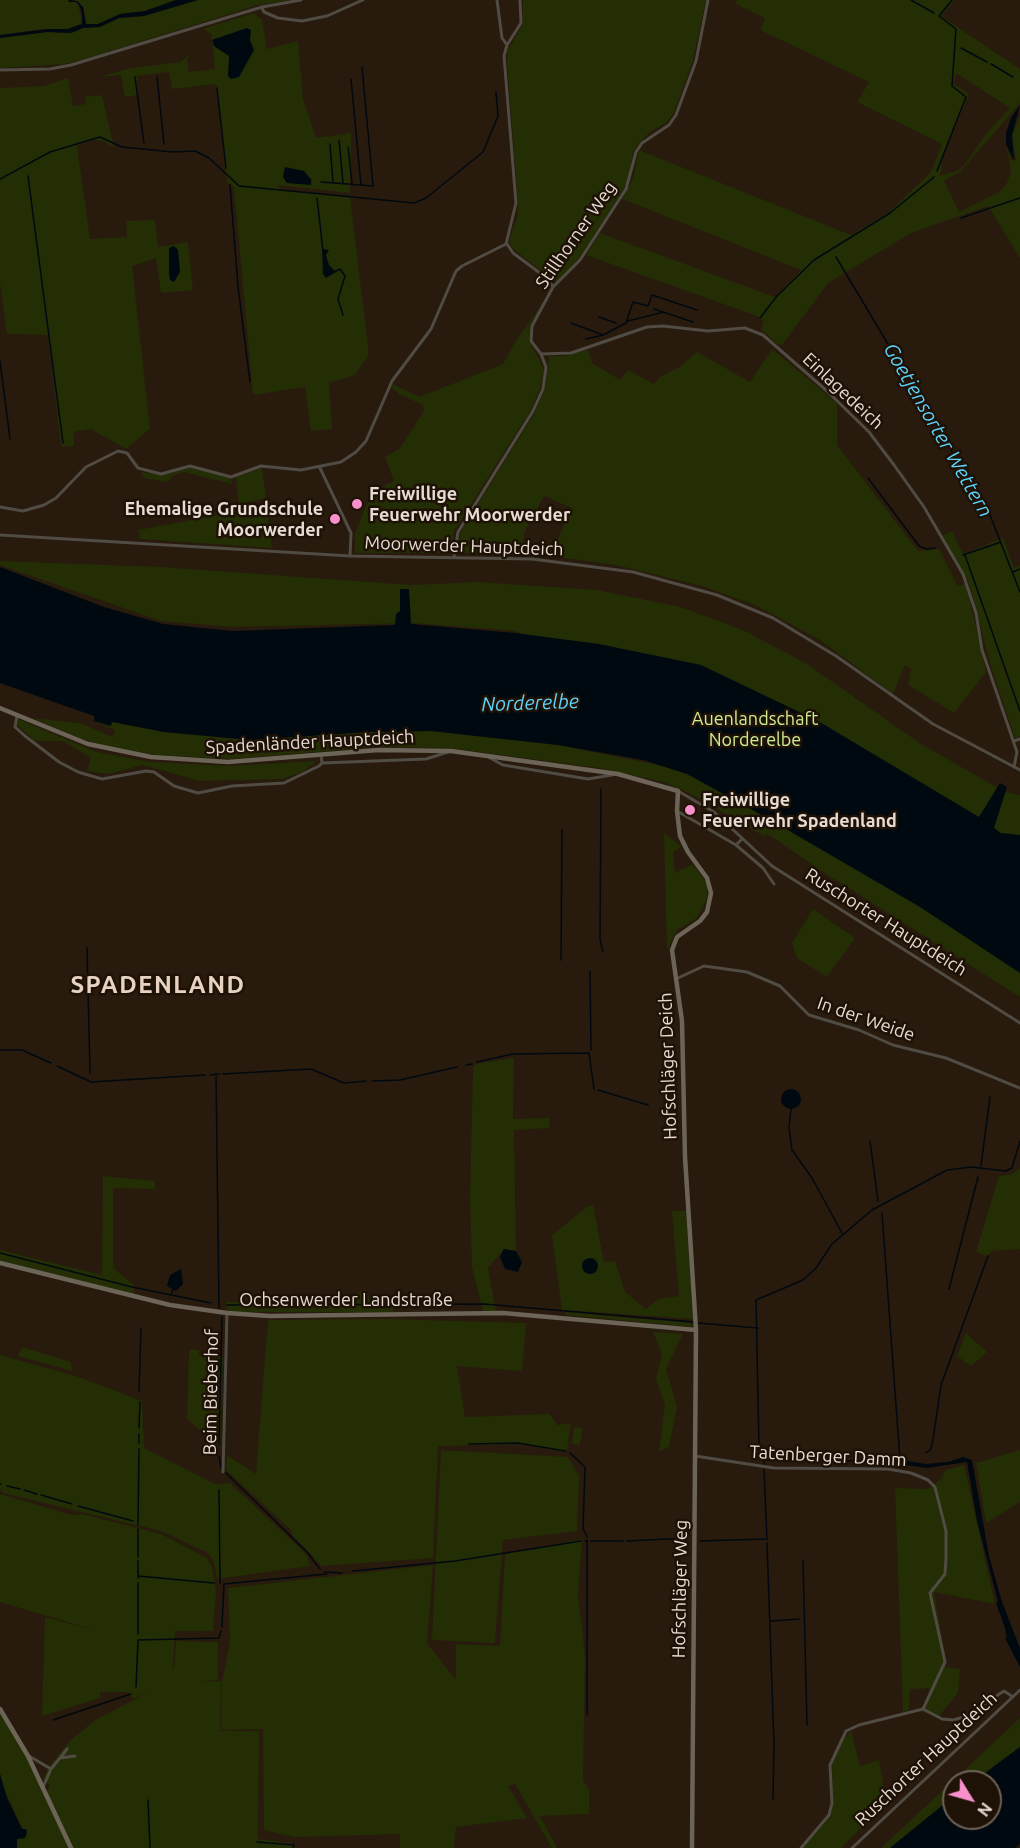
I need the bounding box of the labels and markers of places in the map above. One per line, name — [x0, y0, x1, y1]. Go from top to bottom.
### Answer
place label: Freiwillige Feuerwehr Moorwerder — [369, 483, 570, 526]
marker: Freiwillige Feuerwehr Moorwerder — [350, 497, 364, 511]
place label: Ehemalige Grundschule Moorwerder — [124, 498, 323, 540]
marker: Ehemalige Grundschule Moorwerder — [328, 512, 342, 526]
place label: Freiwillige Feuerwehr Spadenland — [702, 789, 897, 832]
marker: Freiwillige Feuerwehr Spadenland — [683, 803, 697, 817]

